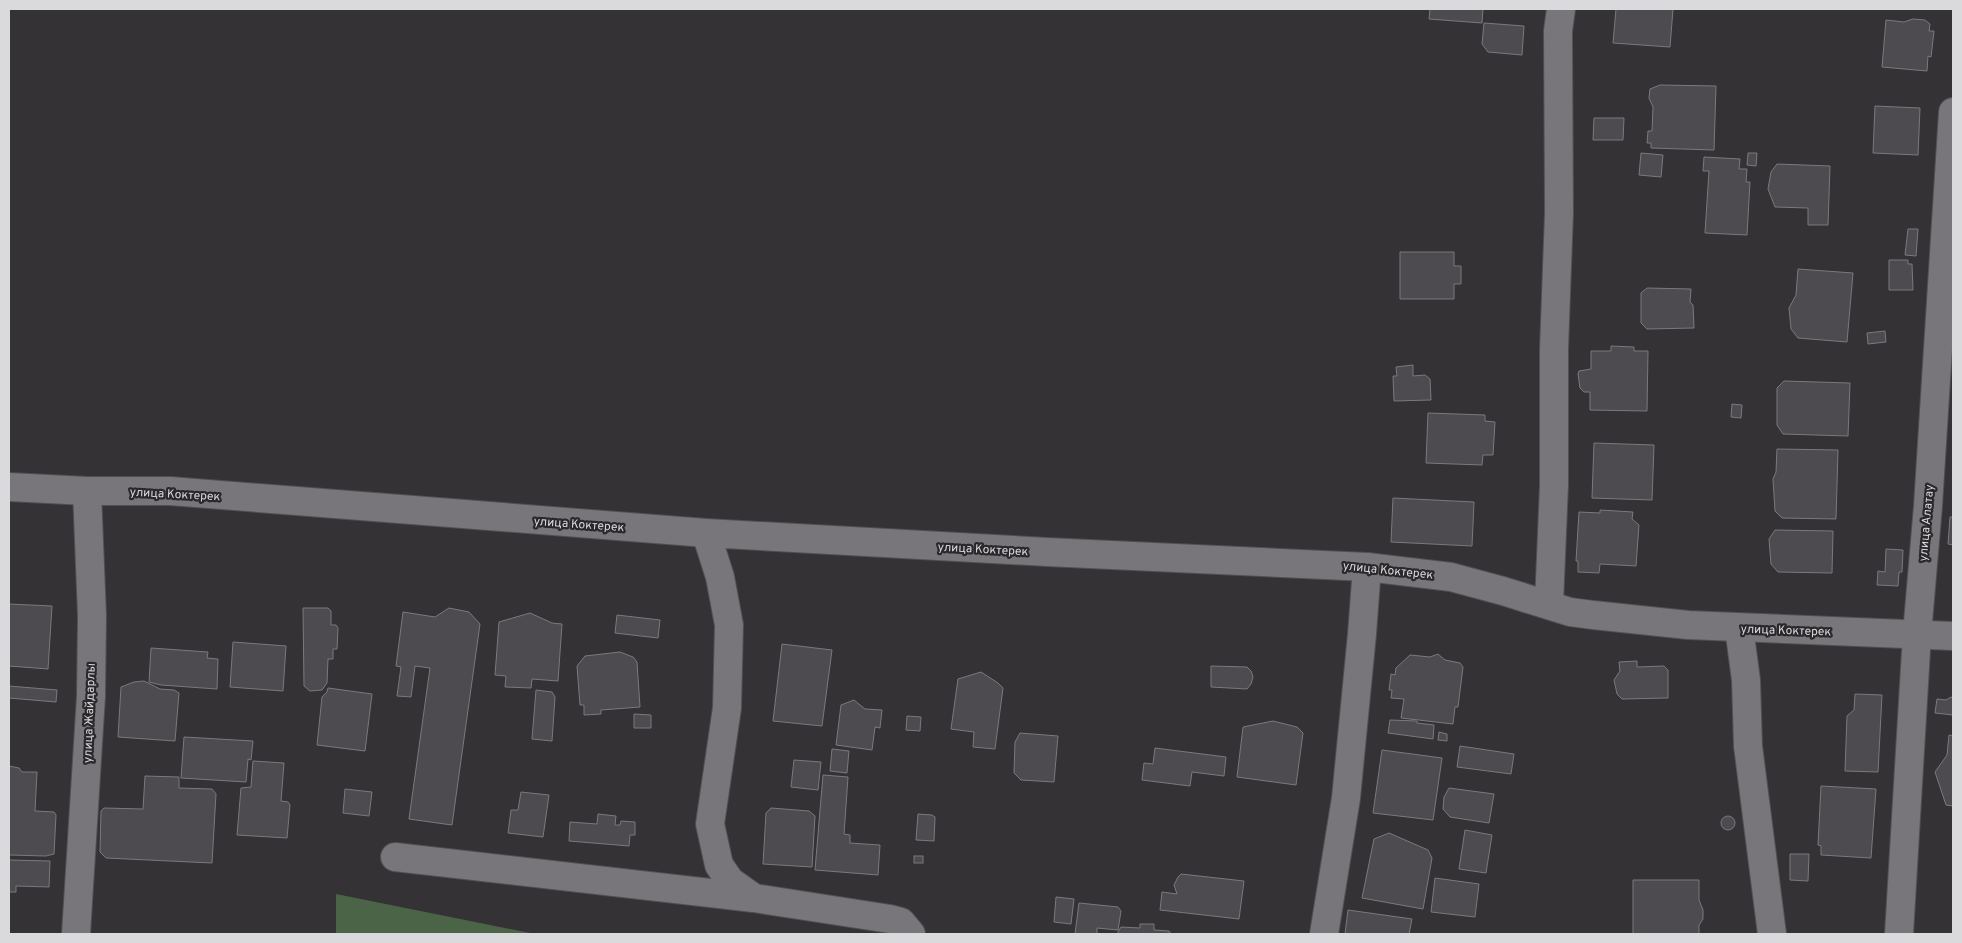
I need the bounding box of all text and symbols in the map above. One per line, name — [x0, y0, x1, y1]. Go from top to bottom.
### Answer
street label: улица Алатау — [1916, 484, 1938, 562]
street label: улица Коктерек — [129, 485, 221, 505]
street label: улица Коктерек — [533, 514, 625, 536]
street label: улица Коктерек — [937, 540, 1029, 560]
street label: улица Коктерек — [1342, 558, 1434, 584]
street label: улица Коктерек — [1740, 621, 1832, 641]
street label: улица Жайдарлы — [80, 663, 100, 763]

